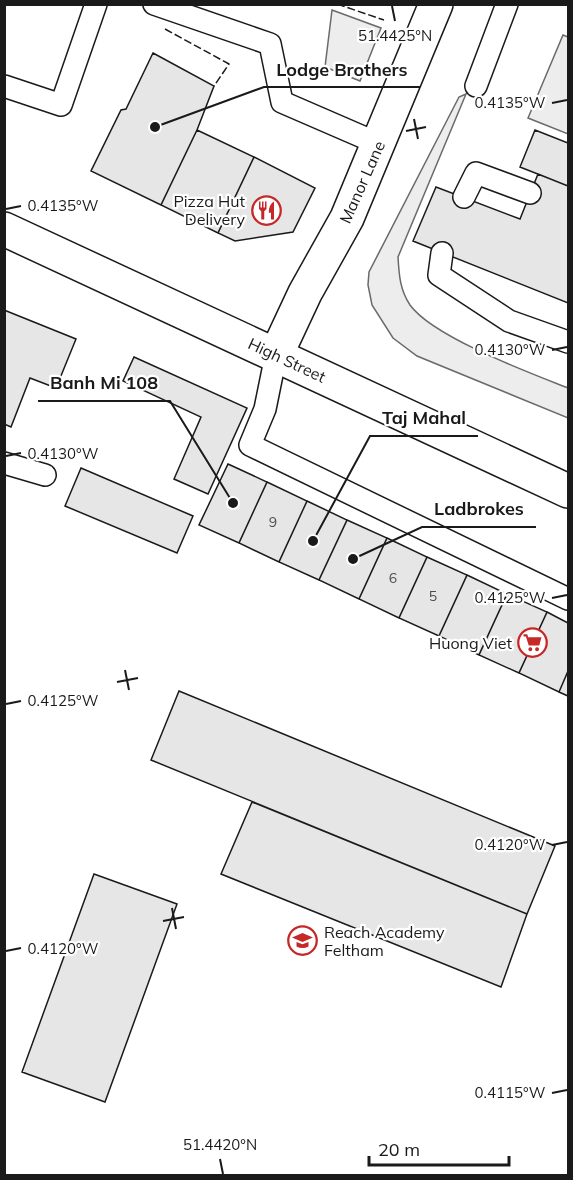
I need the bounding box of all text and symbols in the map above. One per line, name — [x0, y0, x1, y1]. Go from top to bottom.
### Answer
text: 51.4425°N — [358, 26, 432, 45]
callout: Lodge Brothers — [264, 51, 420, 87]
text: Lodge Brothers — [276, 58, 408, 81]
text: 0.4135°W — [475, 93, 546, 112]
street label: Manor Lane — [335, 138, 389, 226]
place label: Pizza Hut Delivery — [173, 191, 246, 229]
restaurant icon: Pizza Hut Delivery — [250, 194, 282, 226]
text: 0.4135°W — [28, 196, 99, 215]
street label: High Street — [245, 333, 329, 387]
text: 0.4130°W — [475, 340, 546, 359]
callout: Banh Mi 108 — [38, 365, 170, 401]
text: Banh Mi 108 — [50, 371, 158, 394]
callout: Taj Mahal — [370, 400, 478, 436]
text: Taj Mahal — [382, 406, 466, 429]
text: 0.4130°W — [28, 444, 99, 463]
callout: Ladbrokes — [422, 491, 536, 527]
text: Ladbrokes — [434, 497, 524, 520]
house number: 9 — [269, 513, 277, 531]
house number: 6 — [389, 569, 397, 587]
house number: 5 — [429, 587, 437, 605]
text: 0.4125°W — [475, 588, 546, 607]
supermarket icon: Huong Viet — [517, 627, 549, 659]
place label: Huong Viet — [429, 633, 512, 653]
text: 0.4125°W — [28, 691, 99, 710]
text: 0.4120°W — [475, 835, 546, 854]
place label: Reach Academy Feltham — [324, 922, 445, 960]
school or university icon: Reach Academy Feltham — [287, 925, 319, 957]
text: 0.4120°W — [28, 939, 99, 958]
text: 0.4115°W — [475, 1083, 546, 1102]
scale bar — [369, 1129, 508, 1167]
text: 51.4420°N — [183, 1135, 257, 1154]
text: 20 m — [378, 1138, 420, 1161]

